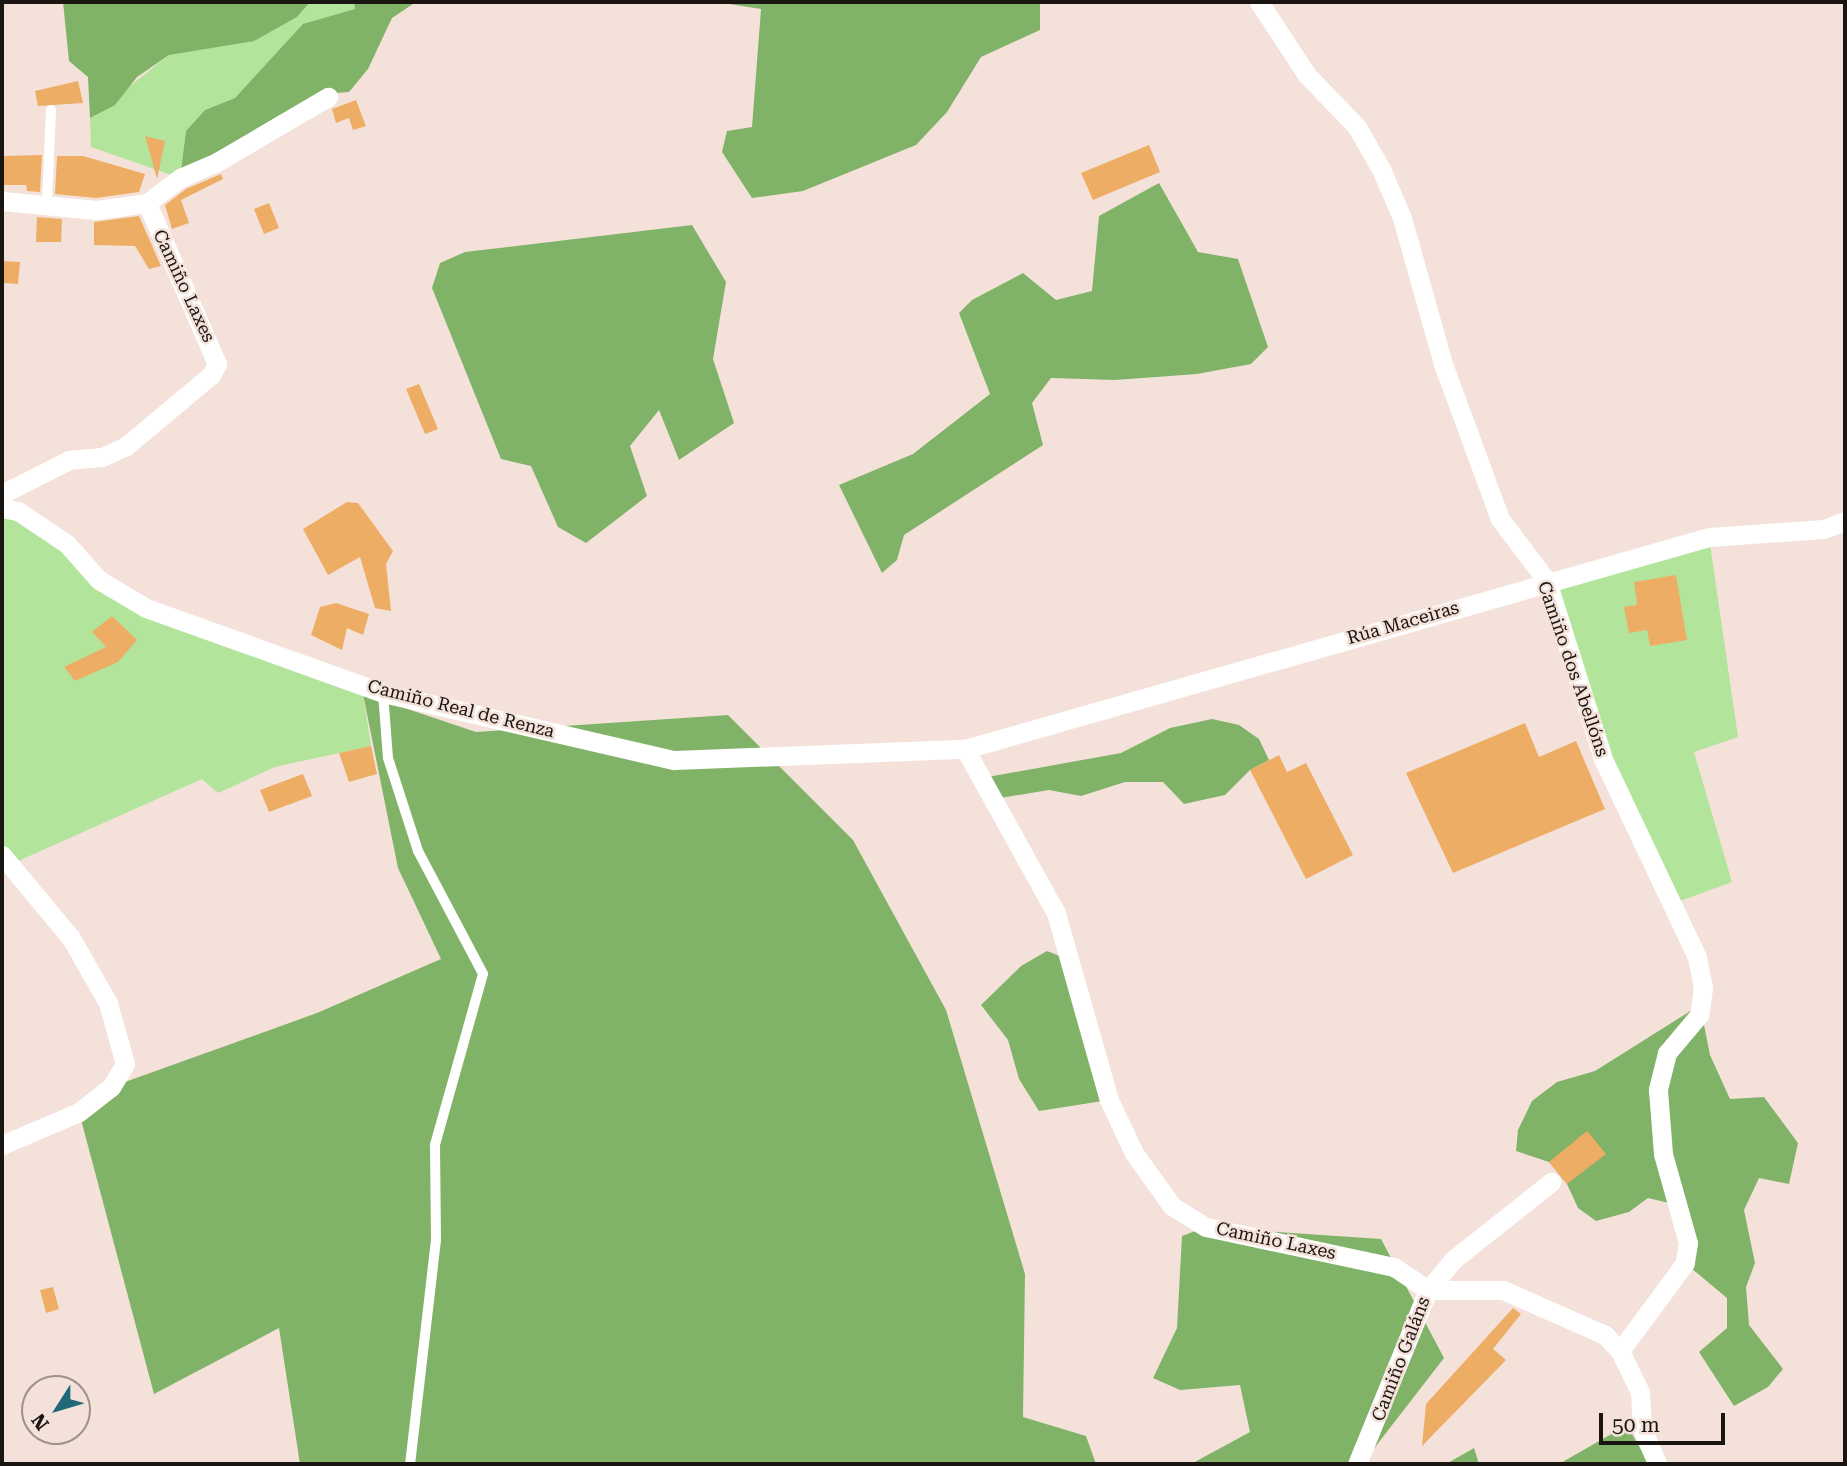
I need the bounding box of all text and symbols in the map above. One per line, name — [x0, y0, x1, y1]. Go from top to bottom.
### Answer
street label: Camiño Laxes — [148, 226, 220, 346]
street label: Camiño dos Abellóns — [1533, 578, 1613, 760]
street label: Rúa Maceiras — [1345, 597, 1461, 649]
street label: Camiño Real de Renza — [365, 675, 557, 743]
street label: Camiño Laxes — [1214, 1218, 1338, 1264]
street label: Camiño Galáns — [1367, 1294, 1435, 1424]
north arrow — [21, 1375, 91, 1445]
scale bar — [1602, 1400, 1728, 1444]
text: N — [27, 1409, 54, 1435]
text: 50 m — [1612, 1413, 1660, 1437]

